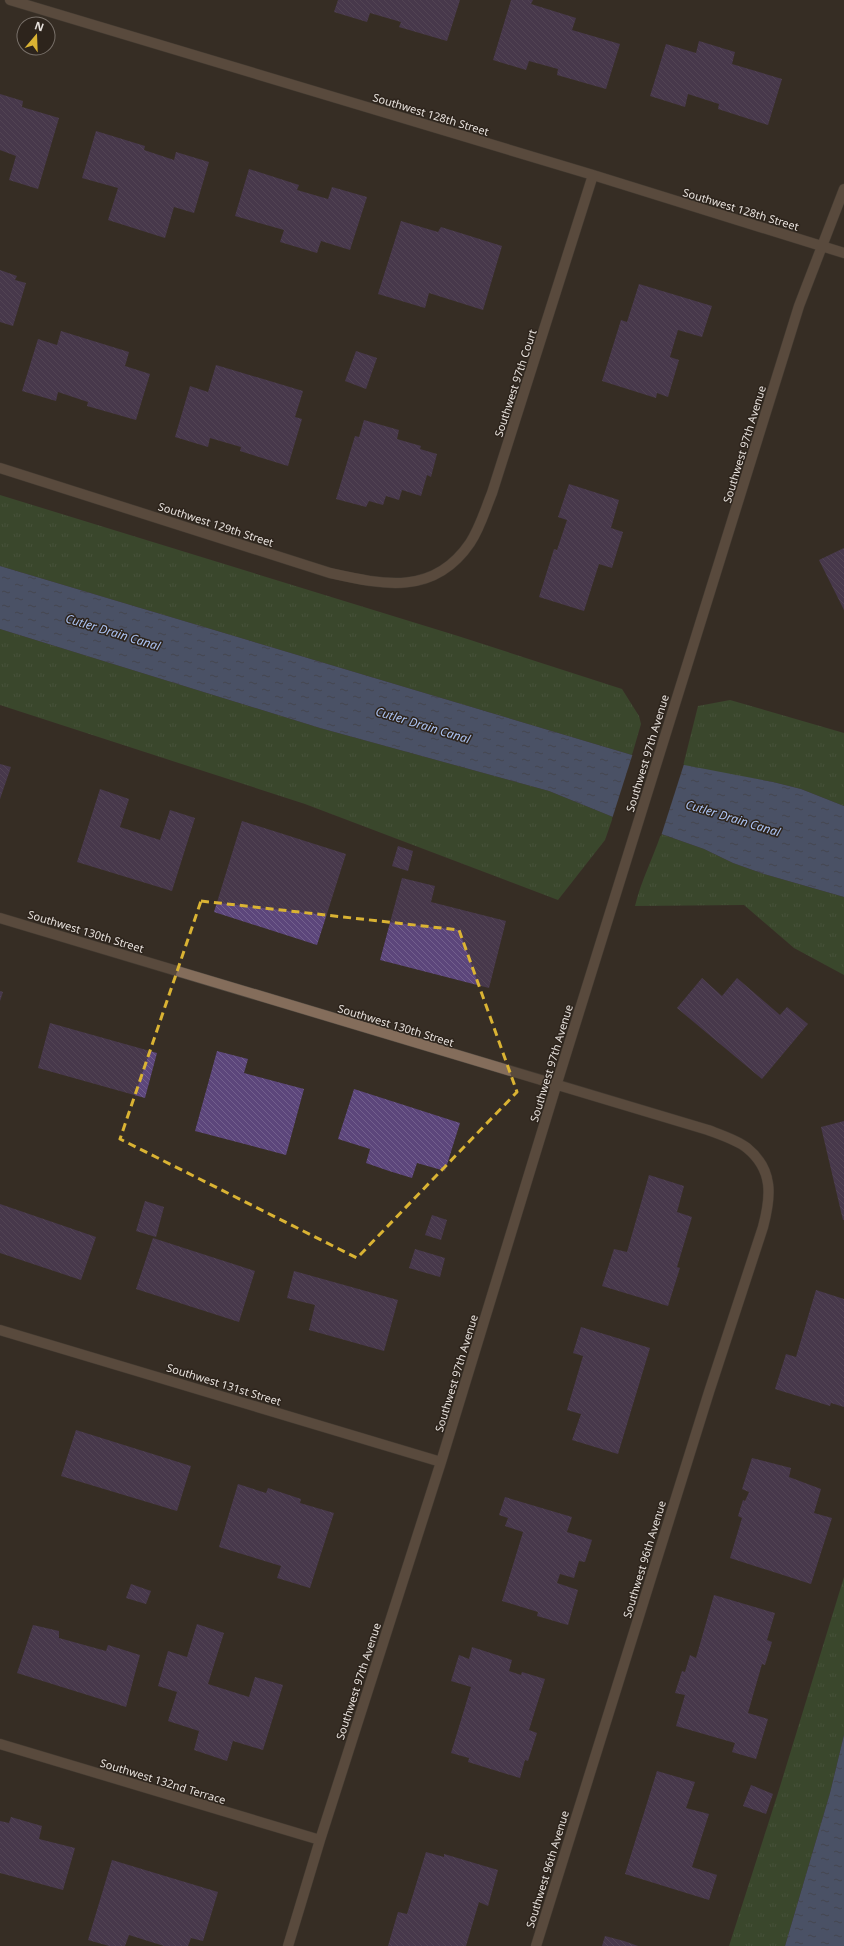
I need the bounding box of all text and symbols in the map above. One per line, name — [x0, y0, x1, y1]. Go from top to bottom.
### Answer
north arrow — [16, 16, 56, 56]
text: N — [33, 18, 46, 35]
street label: Southwest 128th Street — [371, 89, 491, 139]
street label: Southwest 128th Street — [681, 184, 801, 234]
street label: Southwest 97th Court — [491, 327, 539, 439]
street label: Southwest 97th Avenue — [719, 383, 769, 505]
street label: Southwest 129th Street — [156, 498, 276, 550]
water label: Cutler Drain Canal — [64, 610, 163, 655]
street label: Southwest 97th Avenue — [622, 692, 672, 814]
water label: Cutler Drain Canal — [374, 703, 473, 748]
water label: Cutler Drain Canal — [684, 796, 783, 841]
street label: Southwest 130th Street — [26, 906, 146, 956]
street label: Southwest 130th Street — [336, 1000, 456, 1050]
street label: Southwest 97th Avenue — [526, 1002, 576, 1124]
street label: Southwest 97th Avenue — [431, 1312, 481, 1434]
street label: Southwest 131st Street — [165, 1359, 283, 1409]
street label: Southwest 96th Avenue — [619, 1498, 669, 1620]
street label: Southwest 97th Avenue — [332, 1621, 384, 1741]
street label: Southwest 132nd Terrace — [98, 1755, 228, 1807]
street label: Southwest 96th Avenue — [522, 1808, 572, 1930]

